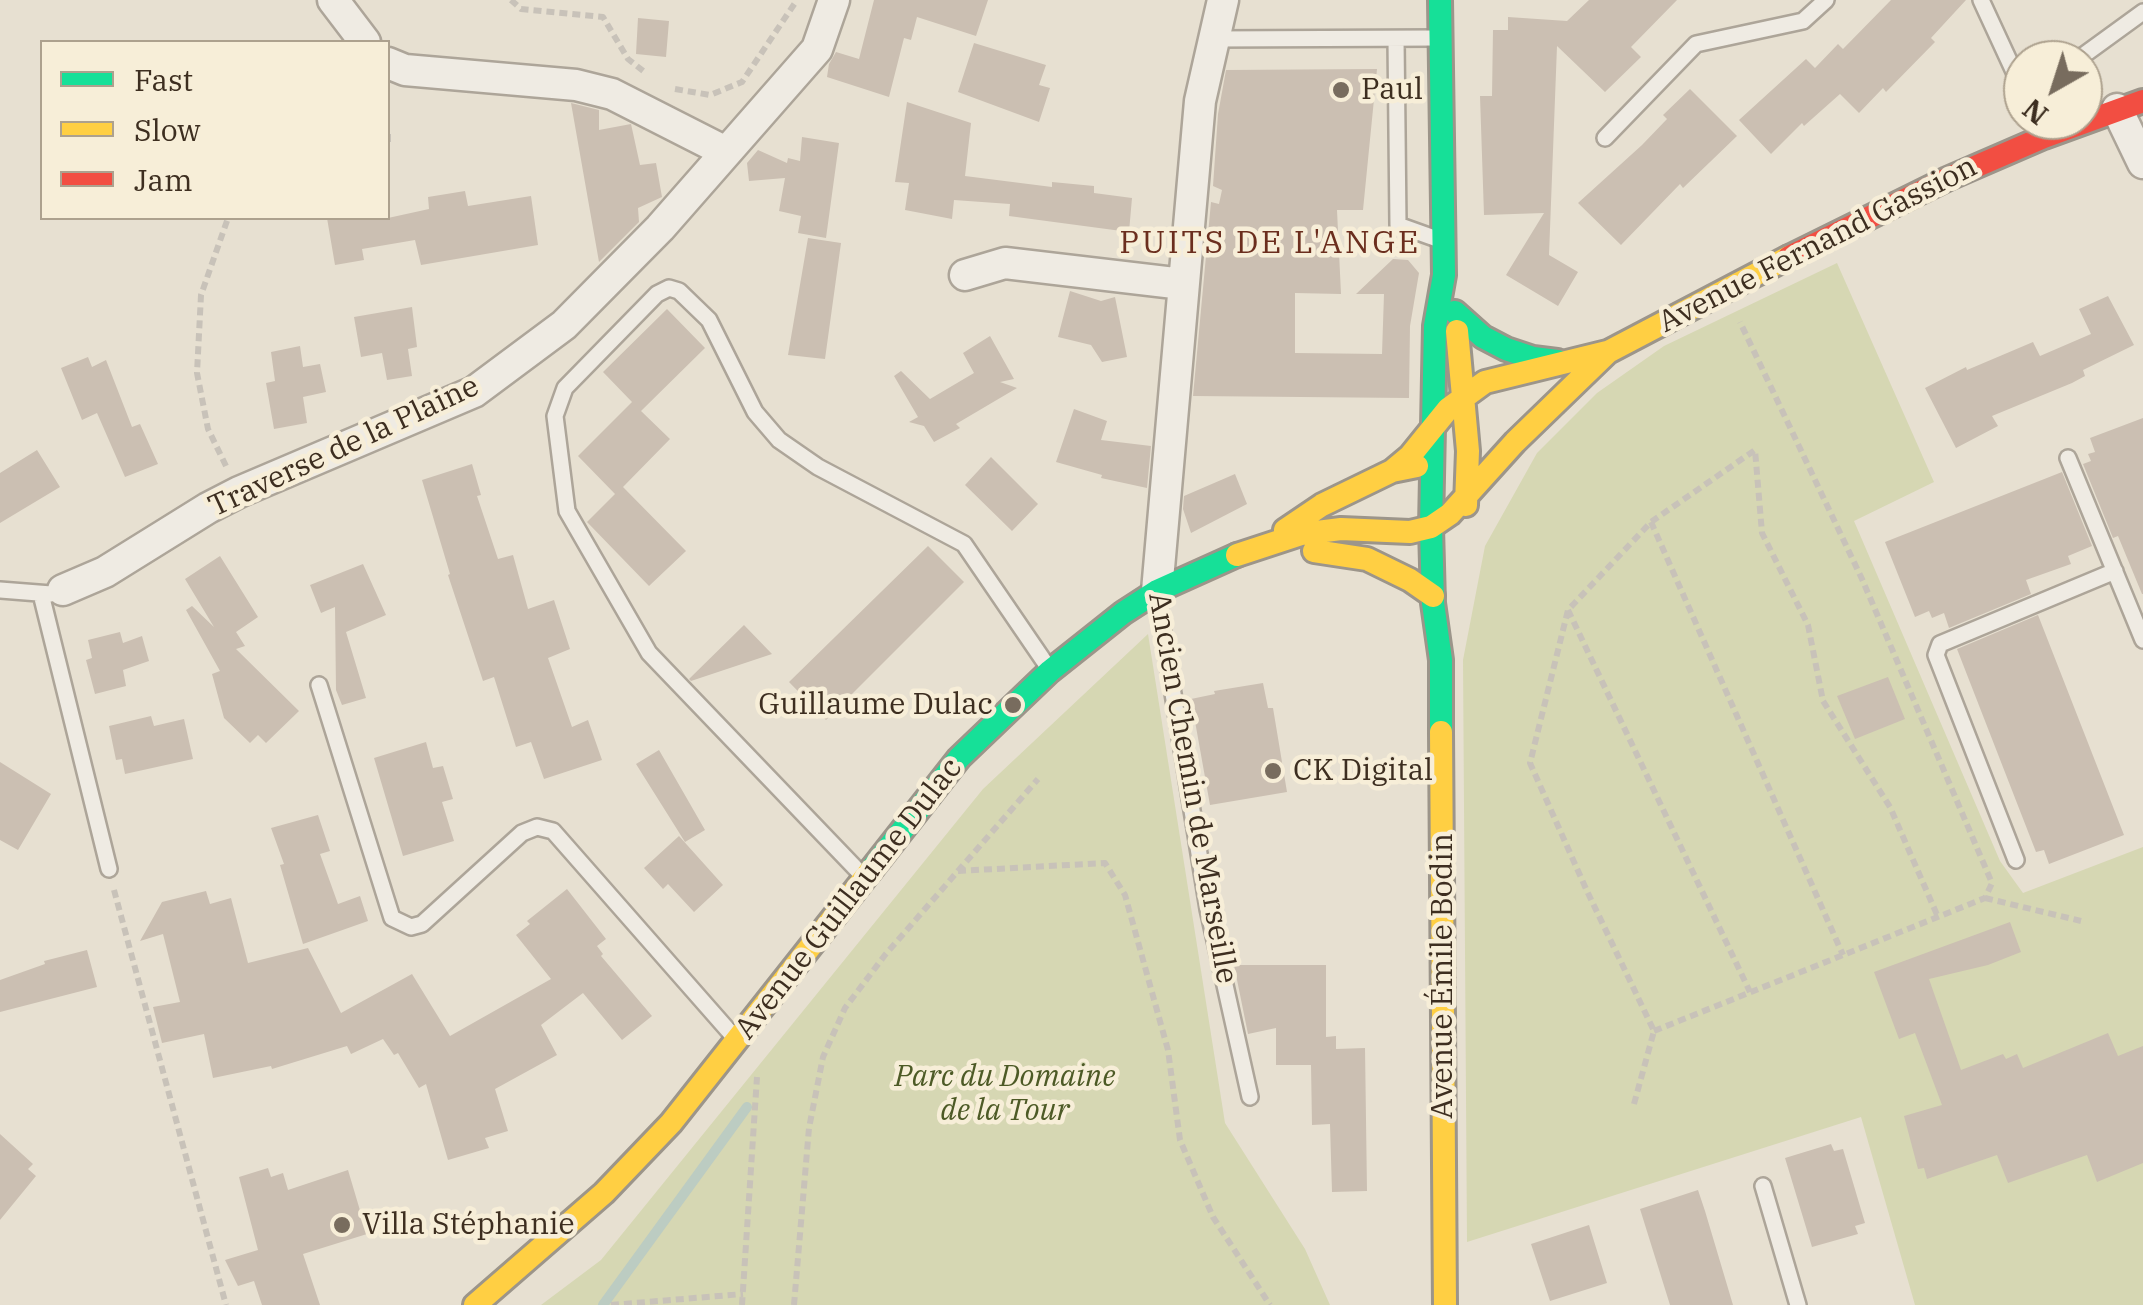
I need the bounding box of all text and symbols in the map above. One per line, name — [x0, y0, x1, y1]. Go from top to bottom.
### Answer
legend — [40, 40, 390, 220]
north arrow — [2003, 40, 2103, 140]
text: Fast — [134, 60, 193, 99]
place label: Paul — [1361, 72, 1423, 108]
marker: Paul — [1330, 79, 1352, 101]
text: N — [2015, 91, 2055, 133]
text: Slow — [134, 110, 201, 149]
street label: Avenue Fernand Gassion — [1653, 149, 1983, 341]
text: Jam — [134, 160, 193, 199]
district label: PUITS DE L'ANGE — [1119, 225, 1421, 263]
street label: Traverse de la Plaine — [203, 369, 485, 525]
street label: Ancien Chemin de Marseille — [1140, 590, 1244, 986]
place label: Guillaume Dulac — [758, 687, 993, 723]
marker: Guillaume Dulac — [1002, 694, 1024, 716]
street label: Avenue Guillaume Dulac — [728, 751, 970, 1047]
place label: CK Digital — [1293, 753, 1433, 789]
marker: CK Digital — [1262, 760, 1284, 782]
street label: Avenue Émile Bodin — [1425, 833, 1461, 1119]
park label: Parc du Domaine de la Tour — [895, 1059, 1115, 1130]
place label: Villa Stéphanie — [362, 1207, 575, 1243]
marker: Villa Stéphanie — [331, 1214, 353, 1236]

